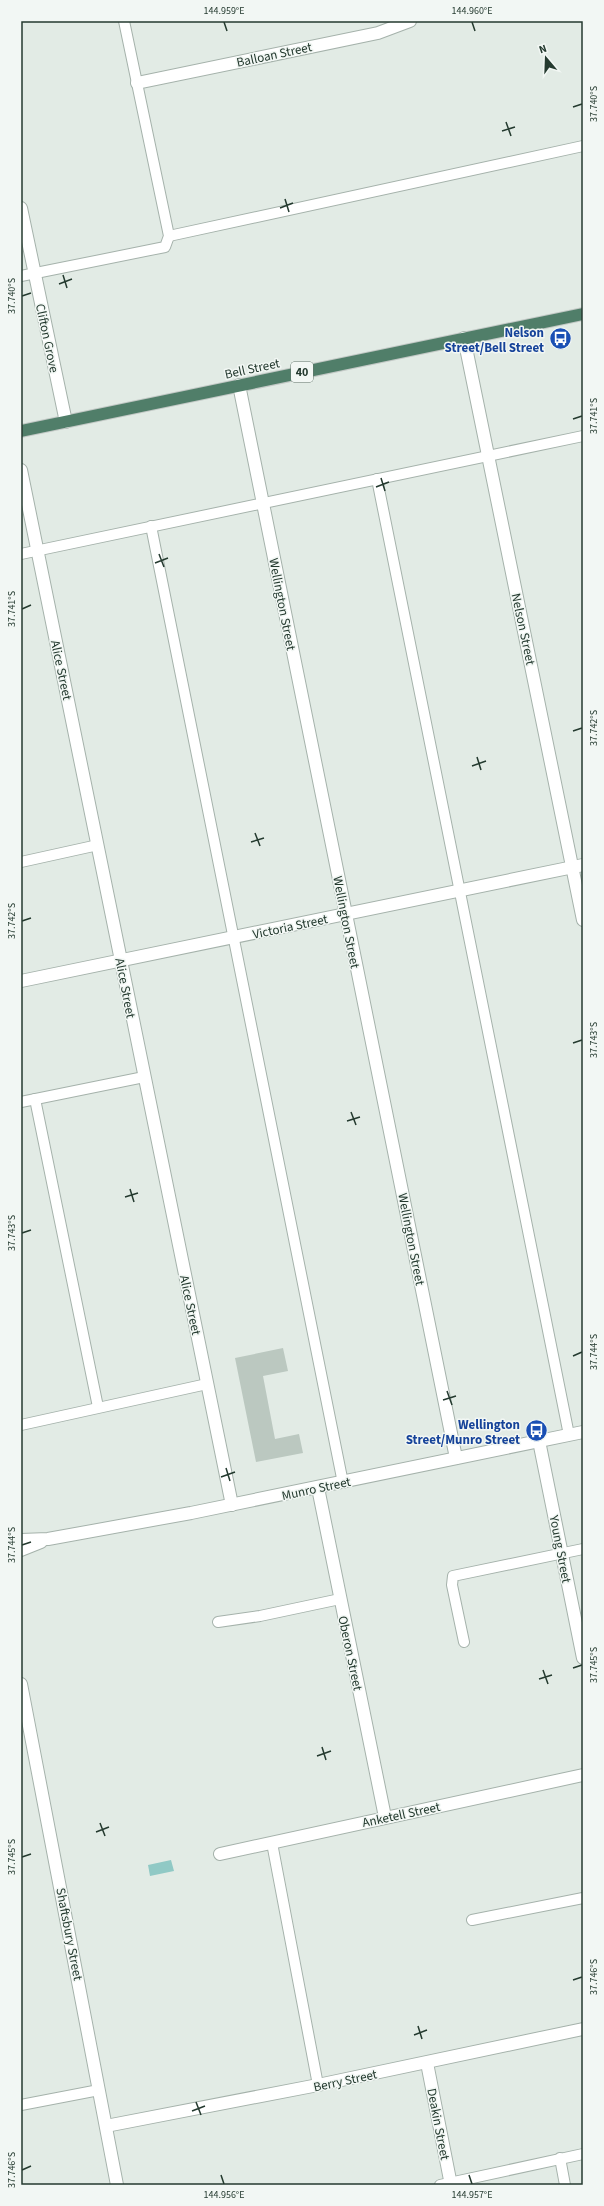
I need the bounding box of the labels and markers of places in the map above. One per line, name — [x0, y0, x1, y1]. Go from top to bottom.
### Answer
place label: Nelson Street/Bell Street — [445, 324, 544, 357]
bus stop icon: Nelson Street/Bell Street — [547, 326, 573, 352]
place label: Wellington Street/Munro Street — [406, 1416, 520, 1449]
bus stop icon: Wellington Street/Munro Street — [523, 1418, 549, 1444]

